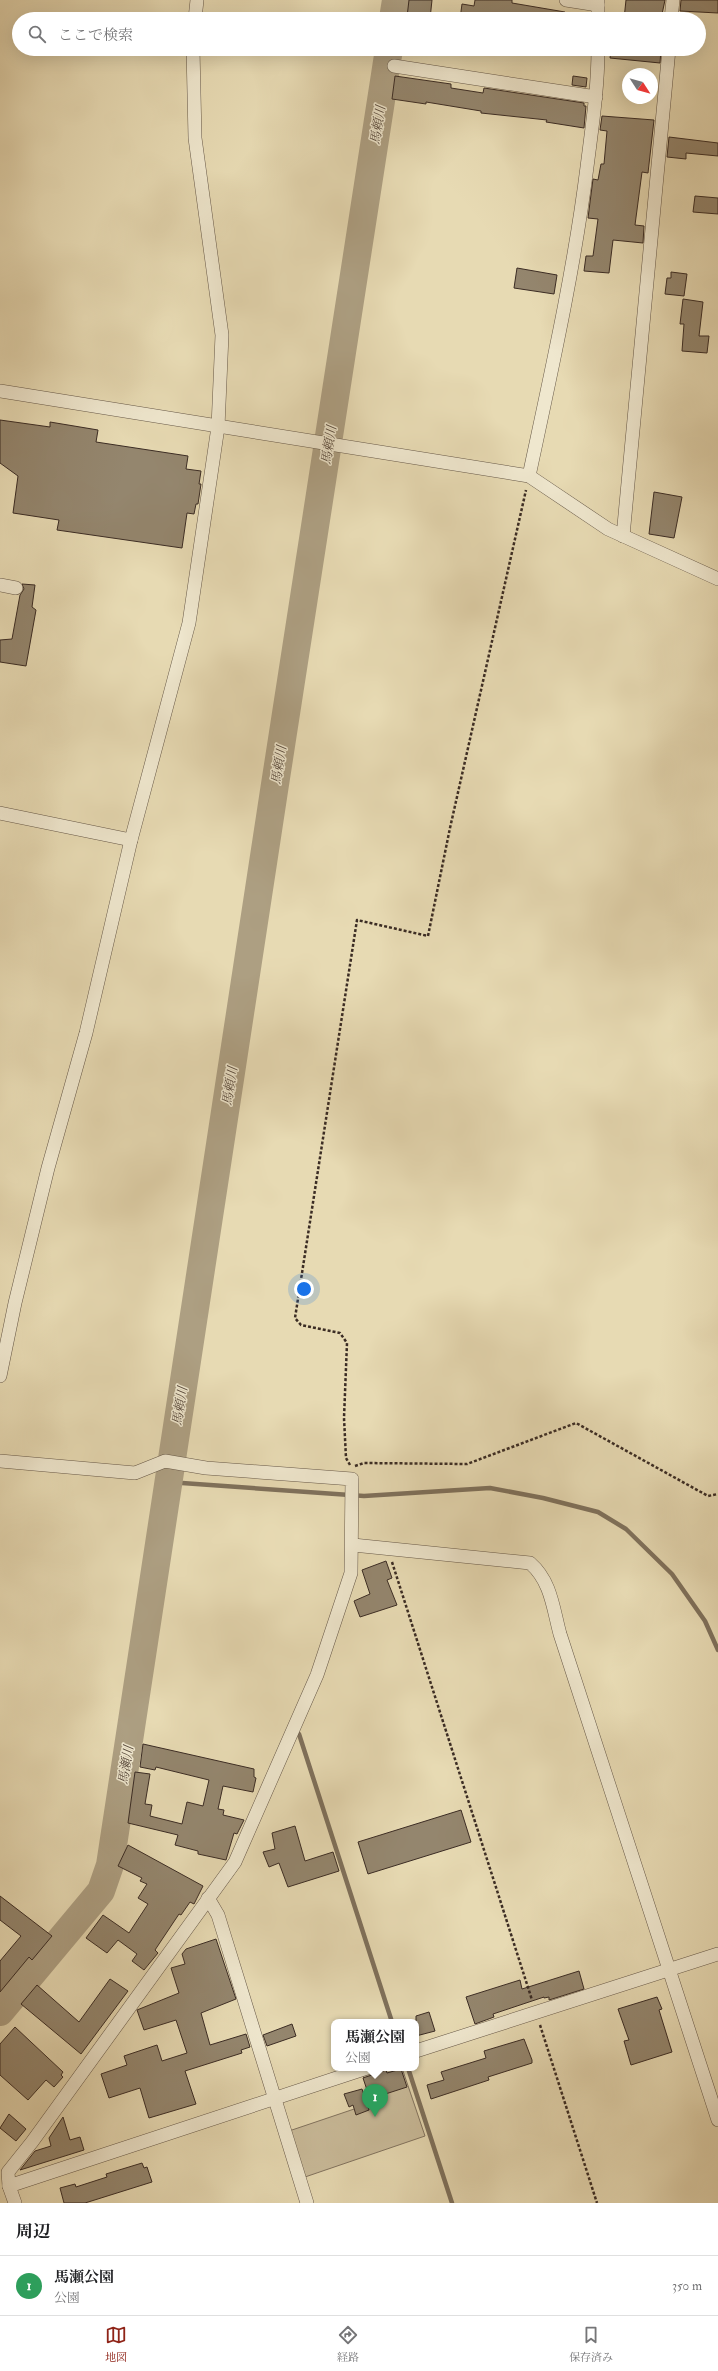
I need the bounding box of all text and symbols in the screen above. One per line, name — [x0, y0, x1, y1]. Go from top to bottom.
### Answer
search box — [12, 12, 706, 56]
icon: search — [26, 23, 48, 45]
text: ここで検索 — [58, 26, 133, 45]
north arrow — [622, 68, 658, 104]
water label: 馬頼川 — [367, 103, 389, 146]
water label: 馬頼川 — [318, 423, 340, 466]
water label: 馬頼川 — [268, 743, 290, 786]
water label: 馬頼川 — [219, 1064, 241, 1107]
your location — [294, 1279, 314, 1299]
water label: 馬頼川 — [169, 1384, 191, 1427]
water label: 馬瀬川 — [115, 1743, 137, 1786]
popup — [331, 2019, 419, 2071]
text: 馬瀬公園 — [345, 2028, 405, 2047]
text: 公園 — [345, 2050, 371, 2066]
pin: 1 — [362, 2084, 388, 2117]
text: 周辺 — [16, 2221, 50, 2242]
text: 馬瀬公園 — [54, 2268, 114, 2287]
text: 1 — [27, 2278, 31, 2294]
text: 350 m — [672, 2278, 702, 2294]
text: 公園 — [54, 2290, 80, 2306]
tab: 地図 — [105, 2324, 127, 2364]
tab: 経路 — [337, 2324, 359, 2364]
tab: 保存済み — [569, 2324, 613, 2364]

